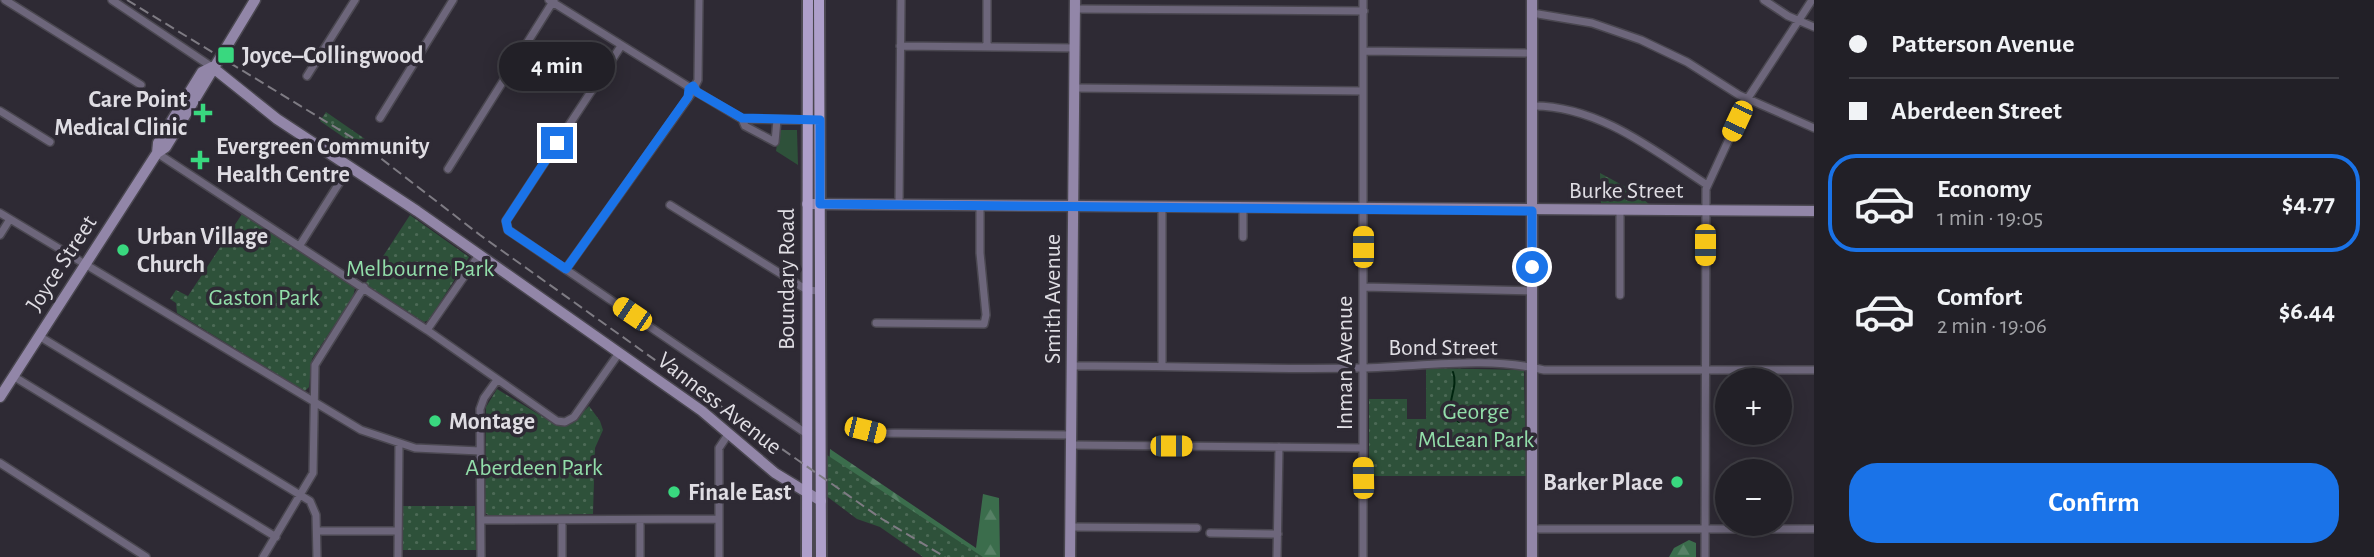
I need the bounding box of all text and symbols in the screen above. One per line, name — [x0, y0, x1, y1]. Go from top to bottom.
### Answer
text: Patterson Avenue — [1891, 31, 2074, 57]
callout: 4 min — [499, 41, 615, 90]
place label: Joyce–Collingwood — [242, 44, 424, 68]
marker: Joyce–Collingwood — [216, 45, 236, 65]
text: 4 min — [531, 55, 583, 78]
place label: Care Point Medical Clinic — [54, 88, 187, 140]
car — [1719, 98, 1756, 144]
text: Aberdeen Street — [1891, 98, 2062, 124]
marker: Care Point Medical Clinic — [193, 103, 213, 123]
route end — [541, 127, 573, 159]
place label: Evergreen Community Health Centre — [216, 135, 430, 187]
marker: Evergreen Community Health Centre — [190, 150, 210, 170]
icon: car — [1853, 172, 1916, 235]
text: Economy — [1937, 176, 2031, 202]
street label: Burke Street — [1569, 179, 1684, 203]
text: $4.77 — [2282, 190, 2335, 216]
text: 1 min · 19:05 — [1937, 207, 2043, 230]
street label: Boundary Road — [775, 208, 799, 350]
street label: Joyce Street — [22, 211, 102, 316]
car — [1695, 224, 1716, 266]
place label: Urban Village Church — [137, 225, 268, 277]
car — [1353, 226, 1374, 268]
street label: Smith Avenue — [1041, 234, 1065, 364]
marker: Urban Village Church — [115, 242, 131, 258]
route start — [1516, 251, 1548, 283]
park label: Melbourne Park — [346, 257, 494, 281]
icon: car — [1853, 280, 1916, 343]
text: Comfort — [1937, 284, 2022, 310]
park label: Gaston Park — [209, 286, 319, 310]
car — [609, 294, 656, 334]
street label: Inman Avenue — [1333, 296, 1357, 430]
text: $6.44 — [2279, 298, 2335, 324]
text: 2 min · 19:06 — [1937, 315, 2047, 338]
street label: Bond Street — [1388, 336, 1498, 360]
street label: Vanness Avenue — [653, 348, 786, 460]
map controls — [1715, 368, 1792, 536]
button: + — [1715, 368, 1792, 445]
park label: George McLean Park — [1418, 400, 1534, 452]
place label: Montage — [449, 410, 535, 434]
marker: Montage — [427, 413, 443, 429]
car — [843, 415, 888, 445]
car — [1151, 436, 1193, 457]
park label: Aberdeen Park — [465, 456, 603, 480]
car — [1353, 457, 1374, 499]
button: − — [1715, 459, 1792, 536]
button: Confirm — [1849, 463, 2339, 543]
place label: Barker Place — [1543, 471, 1663, 495]
marker: Barker Place — [1669, 474, 1685, 490]
place label: Finale East — [688, 481, 791, 505]
marker: Finale East — [666, 484, 682, 500]

